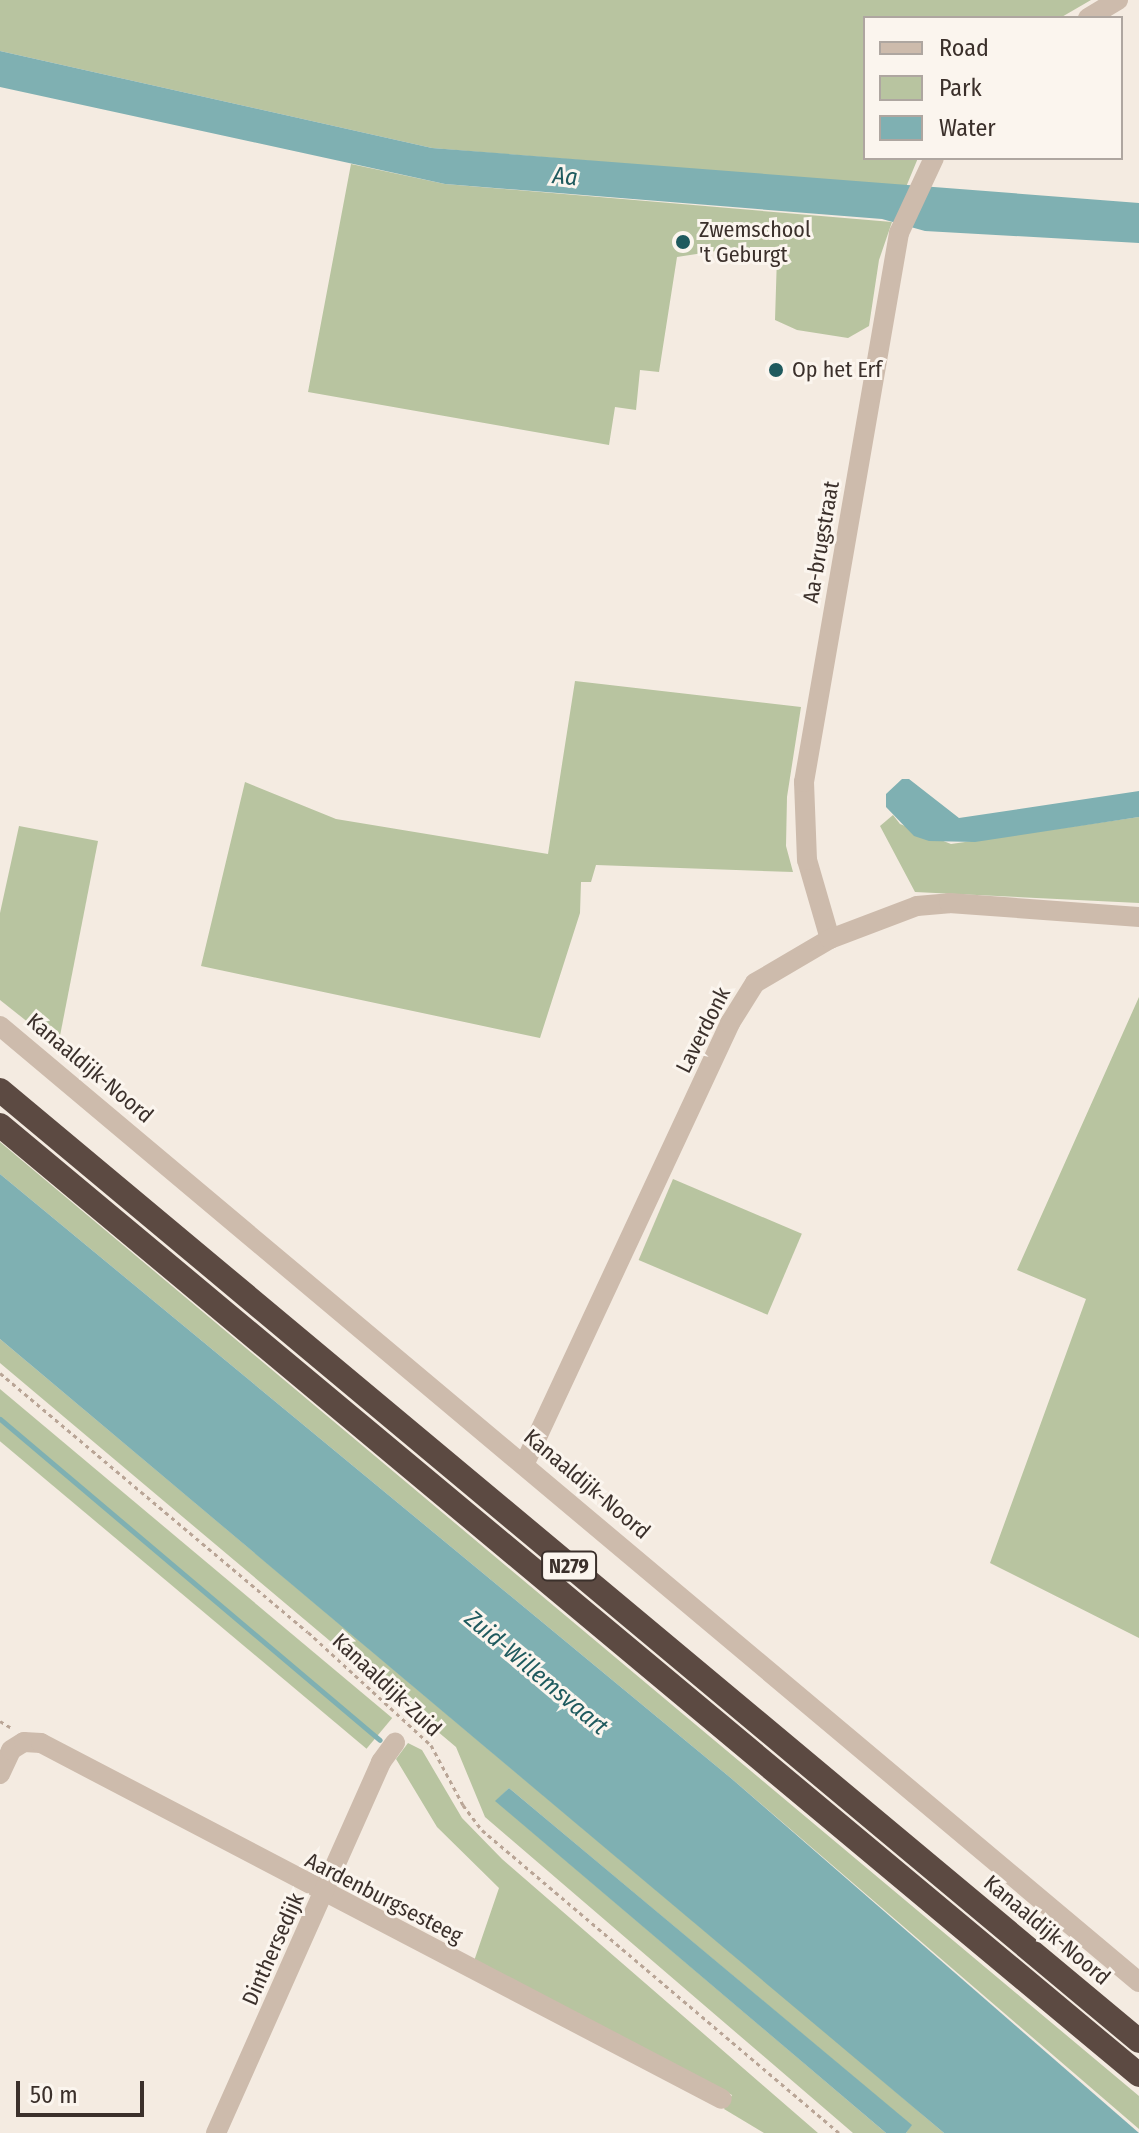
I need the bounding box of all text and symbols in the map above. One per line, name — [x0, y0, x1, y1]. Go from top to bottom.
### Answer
legend — [863, 16, 1123, 160]
text: Road — [939, 34, 989, 62]
text: Park — [939, 74, 982, 102]
text: Water — [939, 114, 996, 142]
water label: Aa — [551, 162, 579, 192]
place label: Zwemschool 't Geburgt — [699, 216, 811, 268]
marker: Zwemschool 't Geburgt — [674, 233, 692, 251]
place label: Op het Erf — [792, 357, 882, 383]
marker: Op het Erf — [767, 361, 785, 379]
street label: Aa-brugstraat — [797, 479, 845, 605]
street label: Laverdonk — [670, 983, 736, 1077]
street label: Kanaaldijk-Noord — [22, 1008, 158, 1128]
street label: Kanaaldijk-Noord — [519, 1424, 655, 1544]
road number: N279 — [541, 1550, 597, 1582]
water label: Zuid-Willemsvaart — [459, 1605, 613, 1741]
street label: Kanaaldijk-Zuid — [327, 1628, 447, 1742]
street label: Aardenburgsesteeg — [301, 1847, 467, 1949]
street label: Kanaaldijk-Noord — [979, 1870, 1115, 1990]
street label: Dinthersedijk — [236, 1889, 310, 2009]
scale bar — [20, 2065, 148, 2115]
text: 50 m — [30, 2081, 78, 2109]

